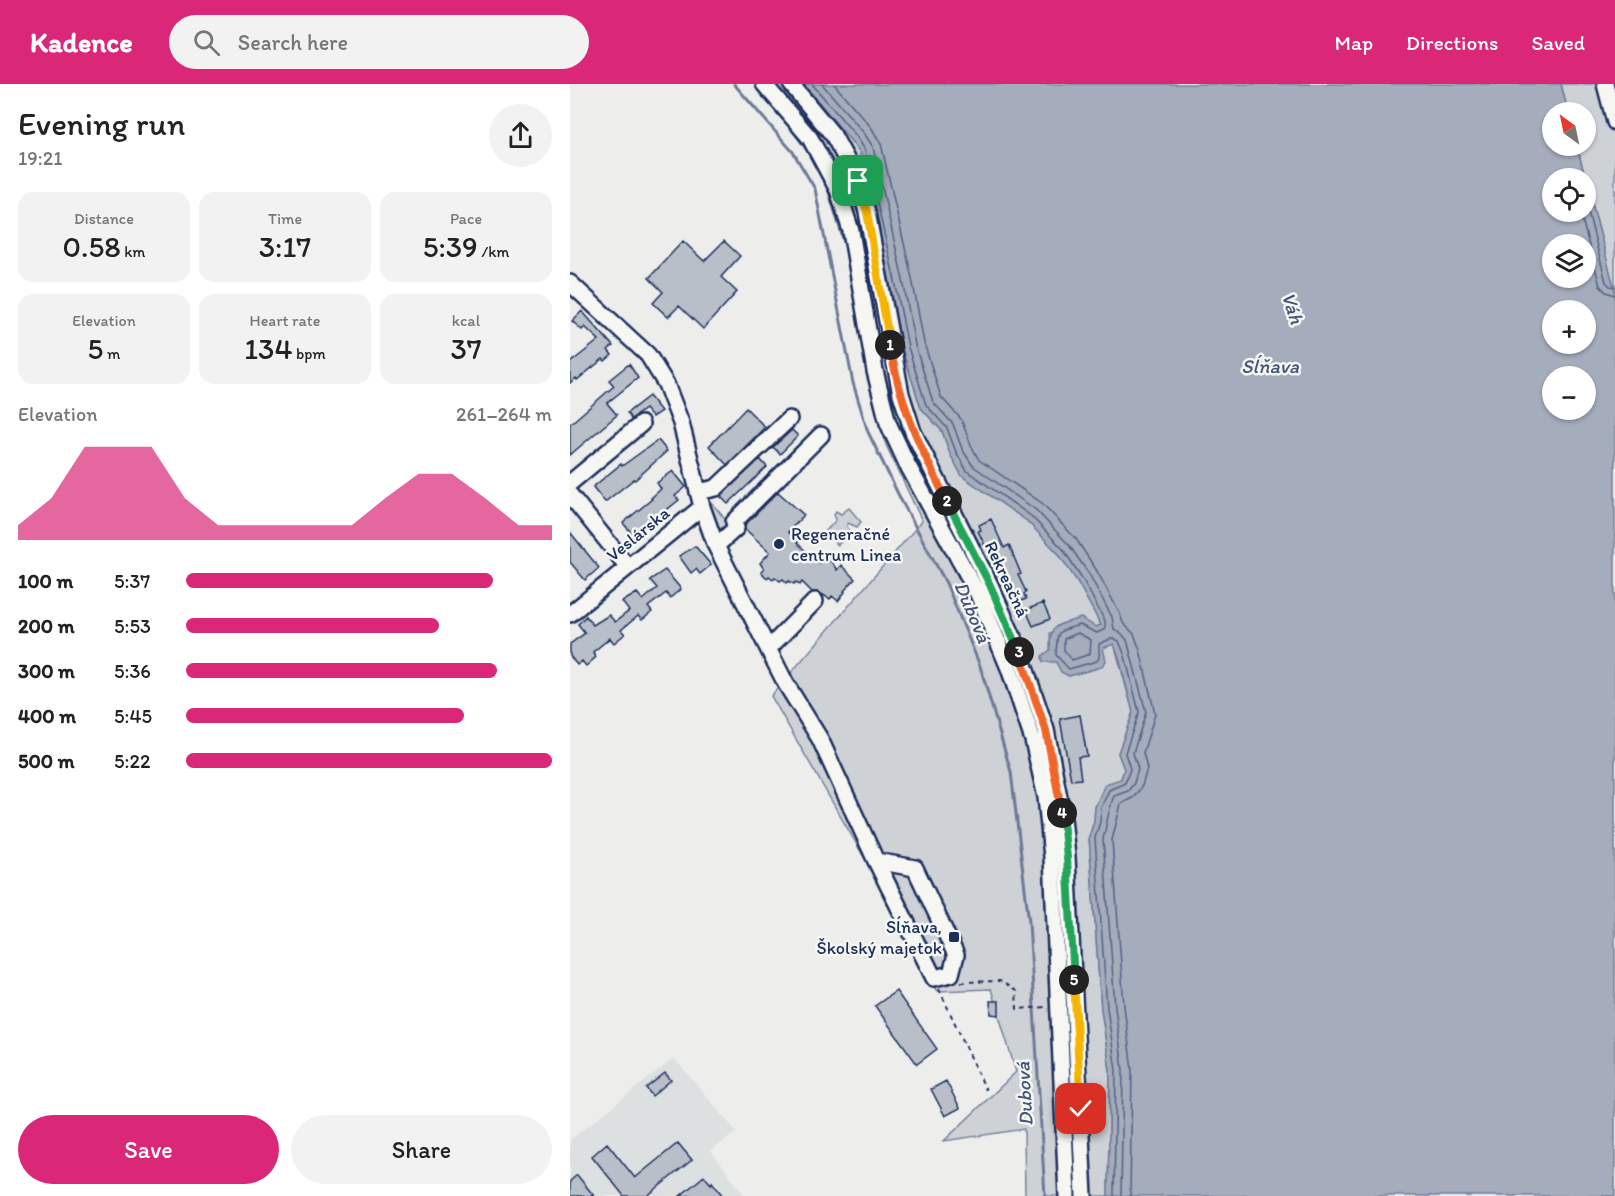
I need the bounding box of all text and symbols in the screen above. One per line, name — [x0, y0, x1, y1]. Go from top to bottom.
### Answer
search box — [169, 15, 589, 69]
text: Kadence — [30, 25, 133, 59]
icon: search — [190, 26, 223, 59]
text: Search here — [238, 29, 348, 56]
text: Map — [1335, 30, 1373, 55]
text: Directions — [1406, 30, 1498, 55]
text: Saved — [1531, 30, 1585, 55]
north arrow — [1542, 102, 1596, 156]
map controls — [1542, 102, 1596, 420]
text: Evening run — [18, 104, 185, 143]
button: share — [489, 104, 552, 167]
text: 19:21 — [18, 146, 62, 170]
pin — [832, 155, 883, 206]
icon: arrive — [841, 164, 874, 197]
button: locate — [1542, 168, 1596, 222]
text: Distance — [74, 209, 134, 228]
text: Time — [268, 209, 302, 228]
text: Pace — [450, 209, 482, 228]
text: 0.58 — [63, 228, 121, 265]
text: 3:17 — [259, 228, 311, 265]
text: 5:39 — [423, 228, 478, 265]
button: layers — [1542, 234, 1596, 288]
text: km — [121, 242, 145, 261]
text: /km — [478, 242, 509, 261]
water label: Váh — [1277, 289, 1309, 327]
button: + — [1542, 300, 1596, 354]
text: Elevation — [72, 311, 136, 330]
text: Heart rate — [250, 311, 320, 330]
text: kcal — [452, 311, 480, 330]
text: 5 — [88, 330, 103, 367]
text: 134 — [244, 330, 293, 367]
text: 37 — [450, 330, 482, 367]
pin: 1 — [875, 330, 905, 360]
text: 1 — [886, 335, 894, 354]
text: m — [103, 344, 120, 363]
text: bpm — [293, 344, 326, 363]
water label: Sĺňava — [1241, 354, 1300, 378]
button: − — [1542, 366, 1596, 420]
text: Elevation — [18, 402, 97, 426]
text: 261–264 m — [456, 402, 552, 426]
pin: 2 — [932, 486, 962, 516]
text: 2 — [943, 491, 951, 510]
street label: Veslárska — [602, 502, 674, 566]
place label: Regeneračné centrum Linea — [791, 523, 901, 566]
marker: Regeneračné centrum Linea — [772, 537, 786, 551]
street label: Rekreačná — [980, 537, 1034, 621]
text: 100 m — [18, 569, 73, 593]
text: 5:37 — [114, 569, 150, 593]
water label: Dubová — [949, 578, 997, 647]
text: 200 m — [18, 614, 74, 638]
text: 5:53 — [114, 614, 151, 638]
pin: 3 — [1004, 637, 1034, 667]
text: 3 — [1015, 642, 1023, 661]
text: 300 m — [18, 659, 75, 683]
text: 5:36 — [114, 659, 151, 683]
text: 400 m — [18, 704, 76, 728]
text: 5:45 — [114, 704, 152, 728]
text: 500 m — [18, 749, 74, 773]
text: 5:22 — [114, 749, 150, 773]
pin: 4 — [1047, 798, 1077, 828]
text: 4 — [1057, 803, 1067, 822]
place label: Sĺňava, Školský majetok — [817, 916, 942, 959]
marker: Sĺňava, Školský majetok — [947, 930, 961, 944]
pin: 5 — [1059, 965, 1089, 995]
text: 5 — [1070, 970, 1078, 989]
water label: Dubová — [1010, 1061, 1038, 1127]
pin — [1055, 1083, 1106, 1134]
icon: check — [1064, 1092, 1097, 1125]
button: Save — [18, 1115, 279, 1184]
button: Share — [291, 1115, 552, 1184]

